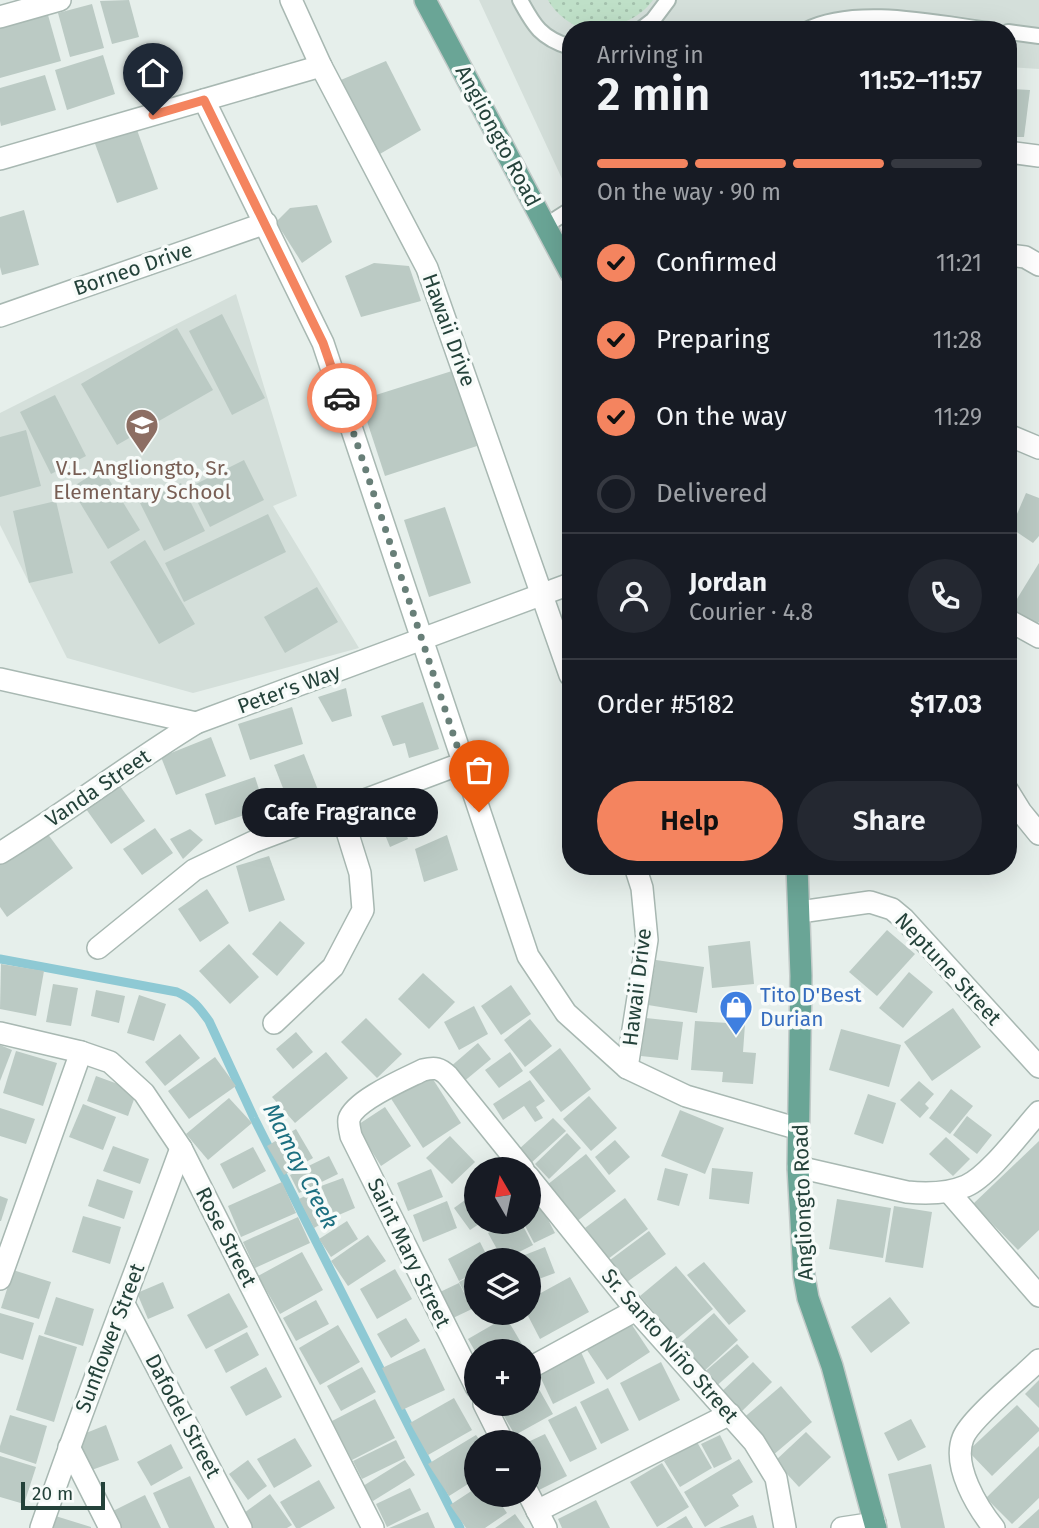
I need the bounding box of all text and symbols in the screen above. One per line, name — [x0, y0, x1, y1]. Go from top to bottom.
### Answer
text: Arriving in — [597, 41, 704, 69]
pin — [123, 43, 183, 115]
icon: home — [134, 54, 172, 92]
street label: Angliongto Road — [450, 61, 546, 211]
text: 11:52–11:57 — [859, 65, 982, 96]
text: 2 min — [597, 67, 710, 122]
text: On the way · 90 m — [597, 178, 781, 206]
street label: Borneo Drive — [70, 237, 196, 301]
icon: check — [597, 244, 635, 282]
text: Confirmed — [656, 247, 777, 278]
text: 11:21 — [936, 249, 982, 277]
street label: Hawaii Drive — [417, 270, 481, 390]
icon: check — [597, 321, 635, 359]
text: Preparing — [656, 324, 769, 355]
text: 11:28 — [933, 326, 982, 354]
courier — [307, 363, 377, 433]
icon: car — [323, 379, 361, 417]
icon: check — [597, 398, 635, 436]
text: On the way — [656, 401, 787, 432]
text: 11:29 — [934, 403, 982, 431]
school or university icon: V.L. Angliongto, Sr. Elementary School — [123, 406, 161, 455]
place label: V.L. Angliongto, Sr. Elementary School — [53, 455, 231, 505]
text: Delivered — [656, 478, 768, 509]
button: person — [597, 559, 671, 633]
button: phone — [908, 559, 982, 633]
text: Jordan — [689, 567, 767, 598]
text: Courier · 4.8 — [689, 598, 813, 626]
street label: Peter's Way — [234, 658, 345, 720]
text: Order #5182 — [597, 689, 734, 720]
text: $17.03 — [910, 689, 982, 720]
pin — [449, 740, 509, 812]
street label: Vanda Street — [41, 743, 156, 833]
icon: bag — [460, 751, 498, 789]
button: Help — [597, 781, 783, 861]
button: Share — [797, 781, 982, 861]
callout: Cafe Fragrance — [241, 788, 437, 836]
text: Cafe Fragrance — [264, 798, 416, 826]
street label: Neptune Street — [889, 907, 1007, 1031]
street label: Hawaii Drive — [617, 927, 657, 1047]
place label: Tito D'Best Durian — [760, 982, 862, 1032]
shop icon: Tito D'Best Durian — [717, 988, 755, 1037]
water label: Mamay Creek — [257, 1099, 345, 1233]
street label: Angliongto Road — [787, 1123, 819, 1281]
north arrow — [464, 1157, 541, 1234]
map controls — [464, 1157, 541, 1507]
street label: Saint Mary Street — [362, 1174, 457, 1332]
street label: Rose Street — [190, 1183, 262, 1292]
button: layers — [464, 1248, 541, 1325]
street label: Sunflower Street — [70, 1259, 151, 1416]
street label: Sr. Santo Niño Street — [596, 1263, 744, 1429]
button: + — [464, 1339, 541, 1416]
street label: Dafodel Street — [139, 1350, 227, 1483]
button: − — [464, 1430, 541, 1507]
scale bar — [21, 1479, 105, 1511]
text: 20 m — [32, 1482, 73, 1505]

